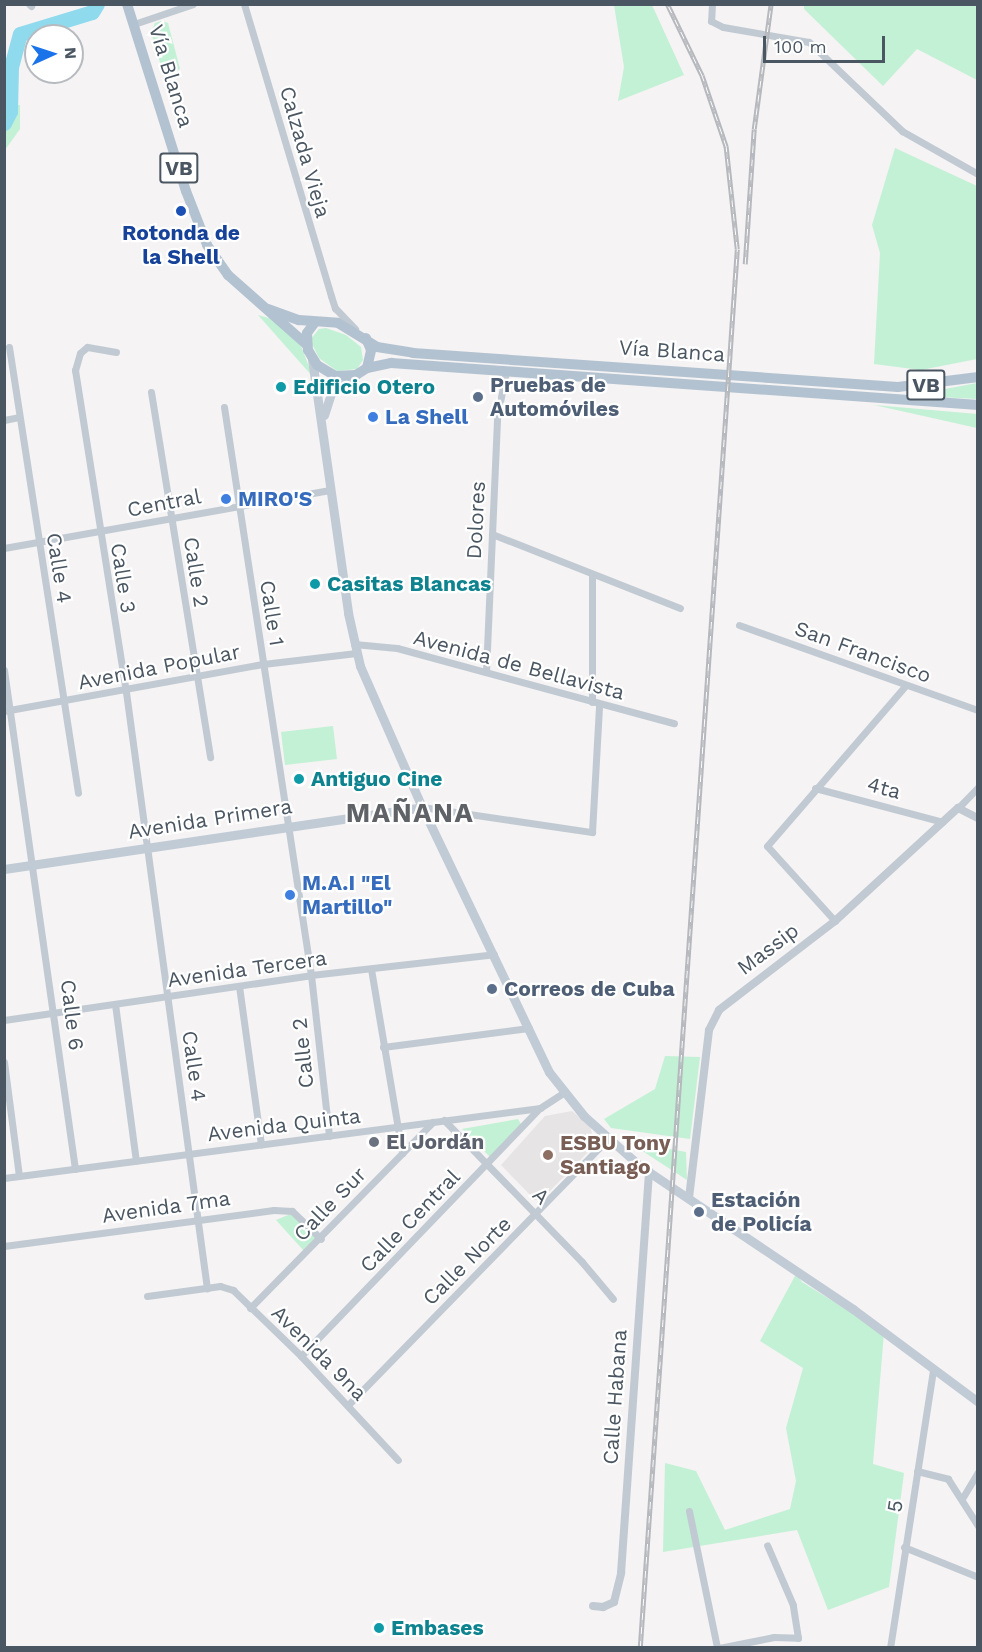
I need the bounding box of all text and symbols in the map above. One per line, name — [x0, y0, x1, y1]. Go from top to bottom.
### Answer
street label: Vía Blanca — [143, 21, 199, 131]
north arrow — [24, 24, 84, 84]
scale bar — [766, 24, 888, 62]
text: 100 m — [774, 36, 827, 57]
text: N — [61, 47, 80, 60]
street label: Calzada Vieja — [274, 83, 336, 221]
road number: VB — [158, 151, 200, 185]
marker: Rotonda de la Shell — [174, 204, 188, 218]
place label: Rotonda de la Shell — [122, 220, 240, 270]
street label: Vía Blanca — [618, 335, 726, 367]
road number: VB — [905, 368, 947, 402]
place label: Pruebas de Automóviles — [490, 372, 619, 422]
place label: Edificio Otero — [293, 374, 435, 400]
marker: Edificio Otero — [274, 380, 288, 394]
marker: Pruebas de Automóviles — [471, 390, 485, 404]
place label: La Shell — [385, 404, 468, 430]
marker: La Shell — [366, 410, 380, 424]
street label: Dolores — [461, 480, 491, 560]
street label: Central — [125, 483, 203, 523]
place label: MIRO'S — [238, 486, 312, 512]
marker: MIRO'S — [219, 492, 233, 506]
street label: Calle 4 — [41, 531, 77, 605]
street label: Calle 2 — [178, 535, 214, 609]
street label: Calle 3 — [105, 541, 141, 615]
place label: Casitas Blancas — [327, 571, 491, 597]
marker: Casitas Blancas — [308, 577, 322, 591]
street label: Calle 1 — [254, 578, 290, 648]
street label: San Francisco — [791, 616, 935, 688]
street label: Avenida de Bellavista — [410, 625, 628, 705]
street label: Avenida Popular — [75, 639, 243, 695]
place label: Antiguo Cine — [311, 766, 442, 792]
street label: 4ta — [865, 771, 903, 805]
marker: Antiguo Cine — [292, 772, 306, 786]
street label: Avenida Primera — [126, 794, 294, 844]
district label: MAÑANA — [346, 798, 474, 830]
place label: M.A.I "El Martillo" — [302, 870, 392, 920]
marker: M.A.I "El Martillo" — [283, 888, 297, 902]
street label: Massip — [732, 918, 804, 980]
street label: Avenida Tercera — [165, 945, 329, 993]
place label: Correos de Cuba — [504, 976, 675, 1002]
street label: Calle 6 — [55, 978, 89, 1052]
marker: Correos de Cuba — [485, 982, 499, 996]
street label: Calle 2 — [287, 1017, 319, 1089]
street label: Calle 4 — [177, 1029, 211, 1103]
street label: Avenida Quinta — [206, 1103, 362, 1147]
place label: El Jordán — [386, 1129, 485, 1155]
place label: ESBU Tony Santiago — [560, 1130, 671, 1180]
marker: El Jordán — [367, 1135, 381, 1149]
marker: ESBU Tony Santiago — [541, 1148, 555, 1162]
street label: Calle Sur — [289, 1162, 371, 1246]
street label: Calle Central — [355, 1164, 465, 1278]
street label: A — [527, 1182, 555, 1210]
street label: Avenida 7ma — [100, 1185, 232, 1229]
place label: Estación de Policía — [711, 1187, 812, 1237]
marker: Estación de Policía — [692, 1205, 706, 1219]
street label: Calle Norte — [417, 1211, 517, 1311]
street label: Avenida 9na — [266, 1300, 372, 1406]
street label: Calle Habana — [598, 1329, 632, 1465]
street label: 5 — [882, 1498, 908, 1514]
place label: Embases — [391, 1615, 484, 1641]
marker: Embases — [372, 1621, 386, 1635]

